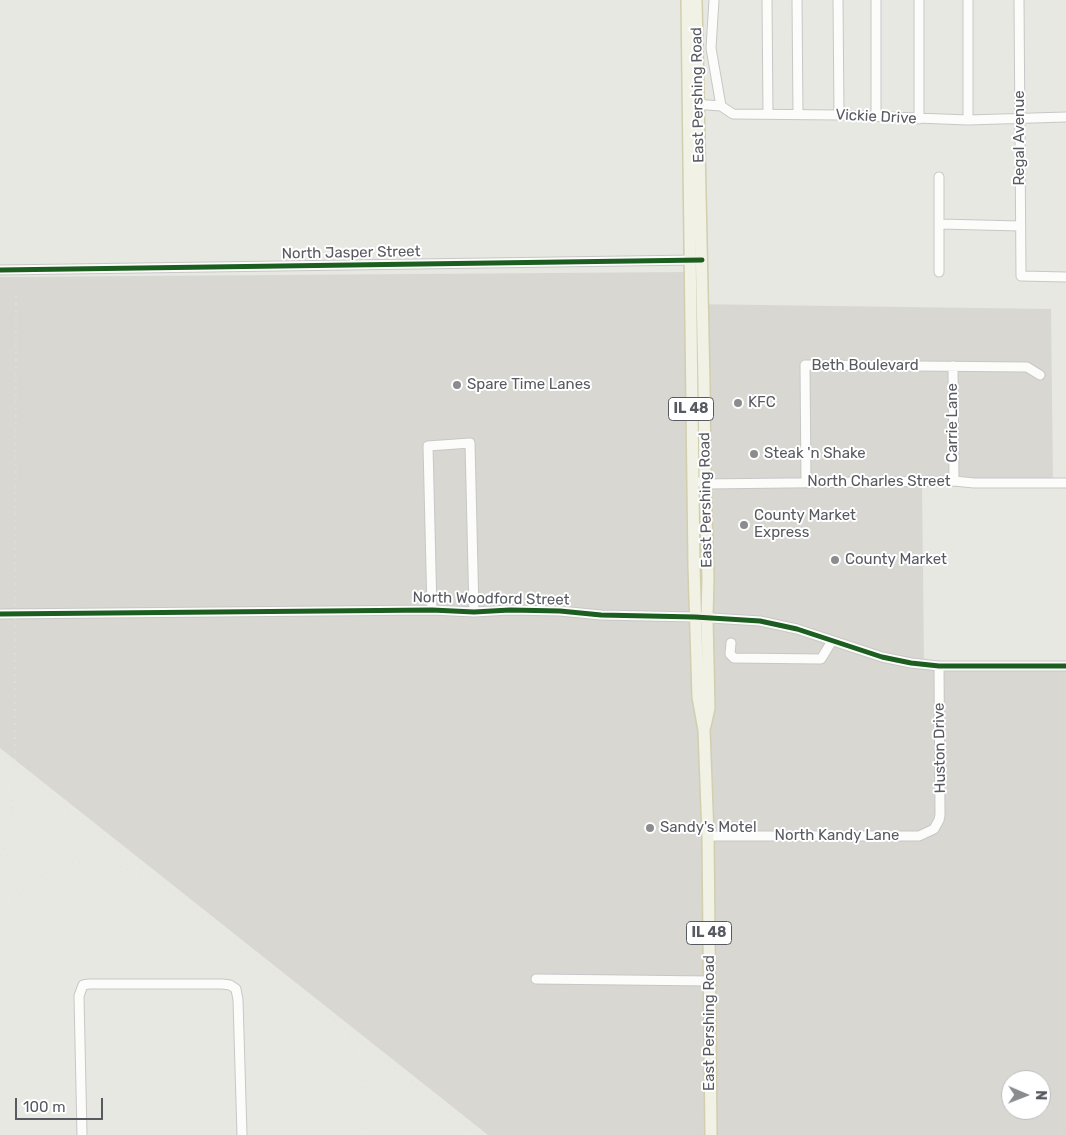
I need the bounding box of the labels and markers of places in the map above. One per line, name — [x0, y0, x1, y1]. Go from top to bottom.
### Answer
place label: Spare Time Lanes — [467, 376, 591, 394]
marker: Spare Time Lanes — [451, 379, 463, 391]
place label: KFC — [748, 394, 776, 412]
marker: KFC — [732, 397, 744, 409]
place label: Steak 'n Shake — [764, 445, 866, 463]
marker: Steak 'n Shake — [748, 448, 760, 460]
place label: County Market Express — [754, 507, 856, 542]
marker: County Market Express — [738, 519, 750, 531]
place label: County Market — [845, 551, 947, 569]
marker: County Market — [829, 554, 841, 566]
place label: Sandy's Motel — [660, 819, 757, 837]
marker: Sandy's Motel — [644, 822, 656, 834]

